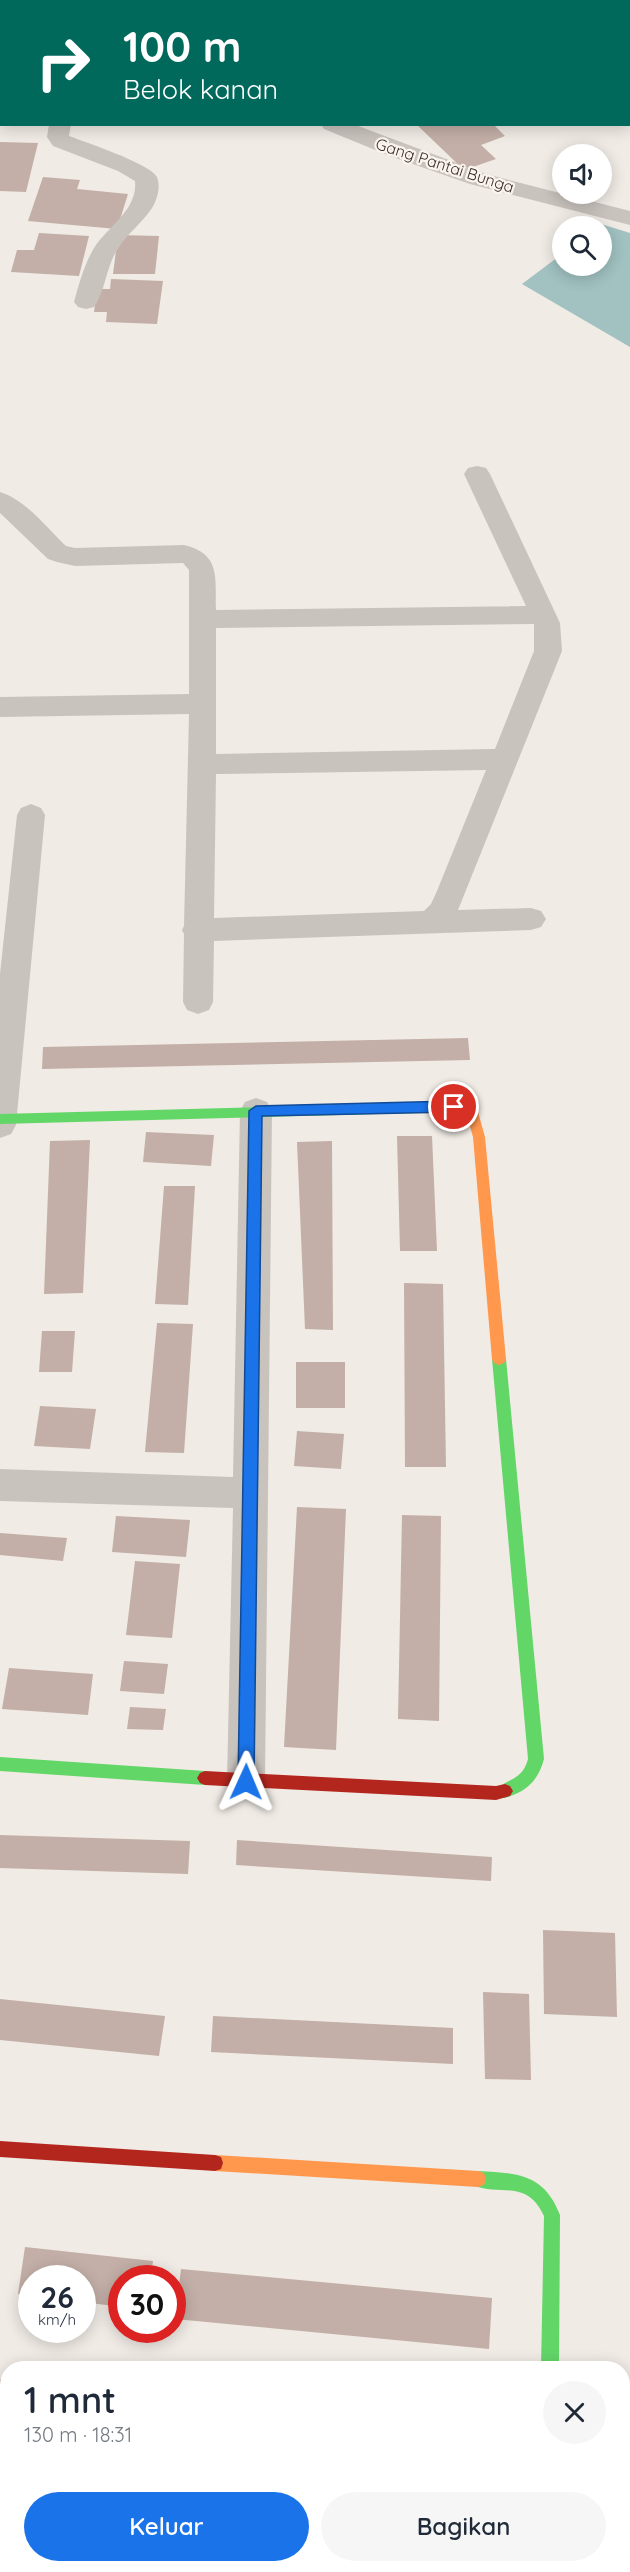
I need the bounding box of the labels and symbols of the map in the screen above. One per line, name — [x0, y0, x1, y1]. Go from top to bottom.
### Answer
street label: Gang Pantai Bunga — [373, 133, 517, 197]
pin — [428, 1081, 479, 1132]
position arrow — [214, 1750, 278, 1814]
speed limit sign: 30 — [108, 2265, 186, 2343]

